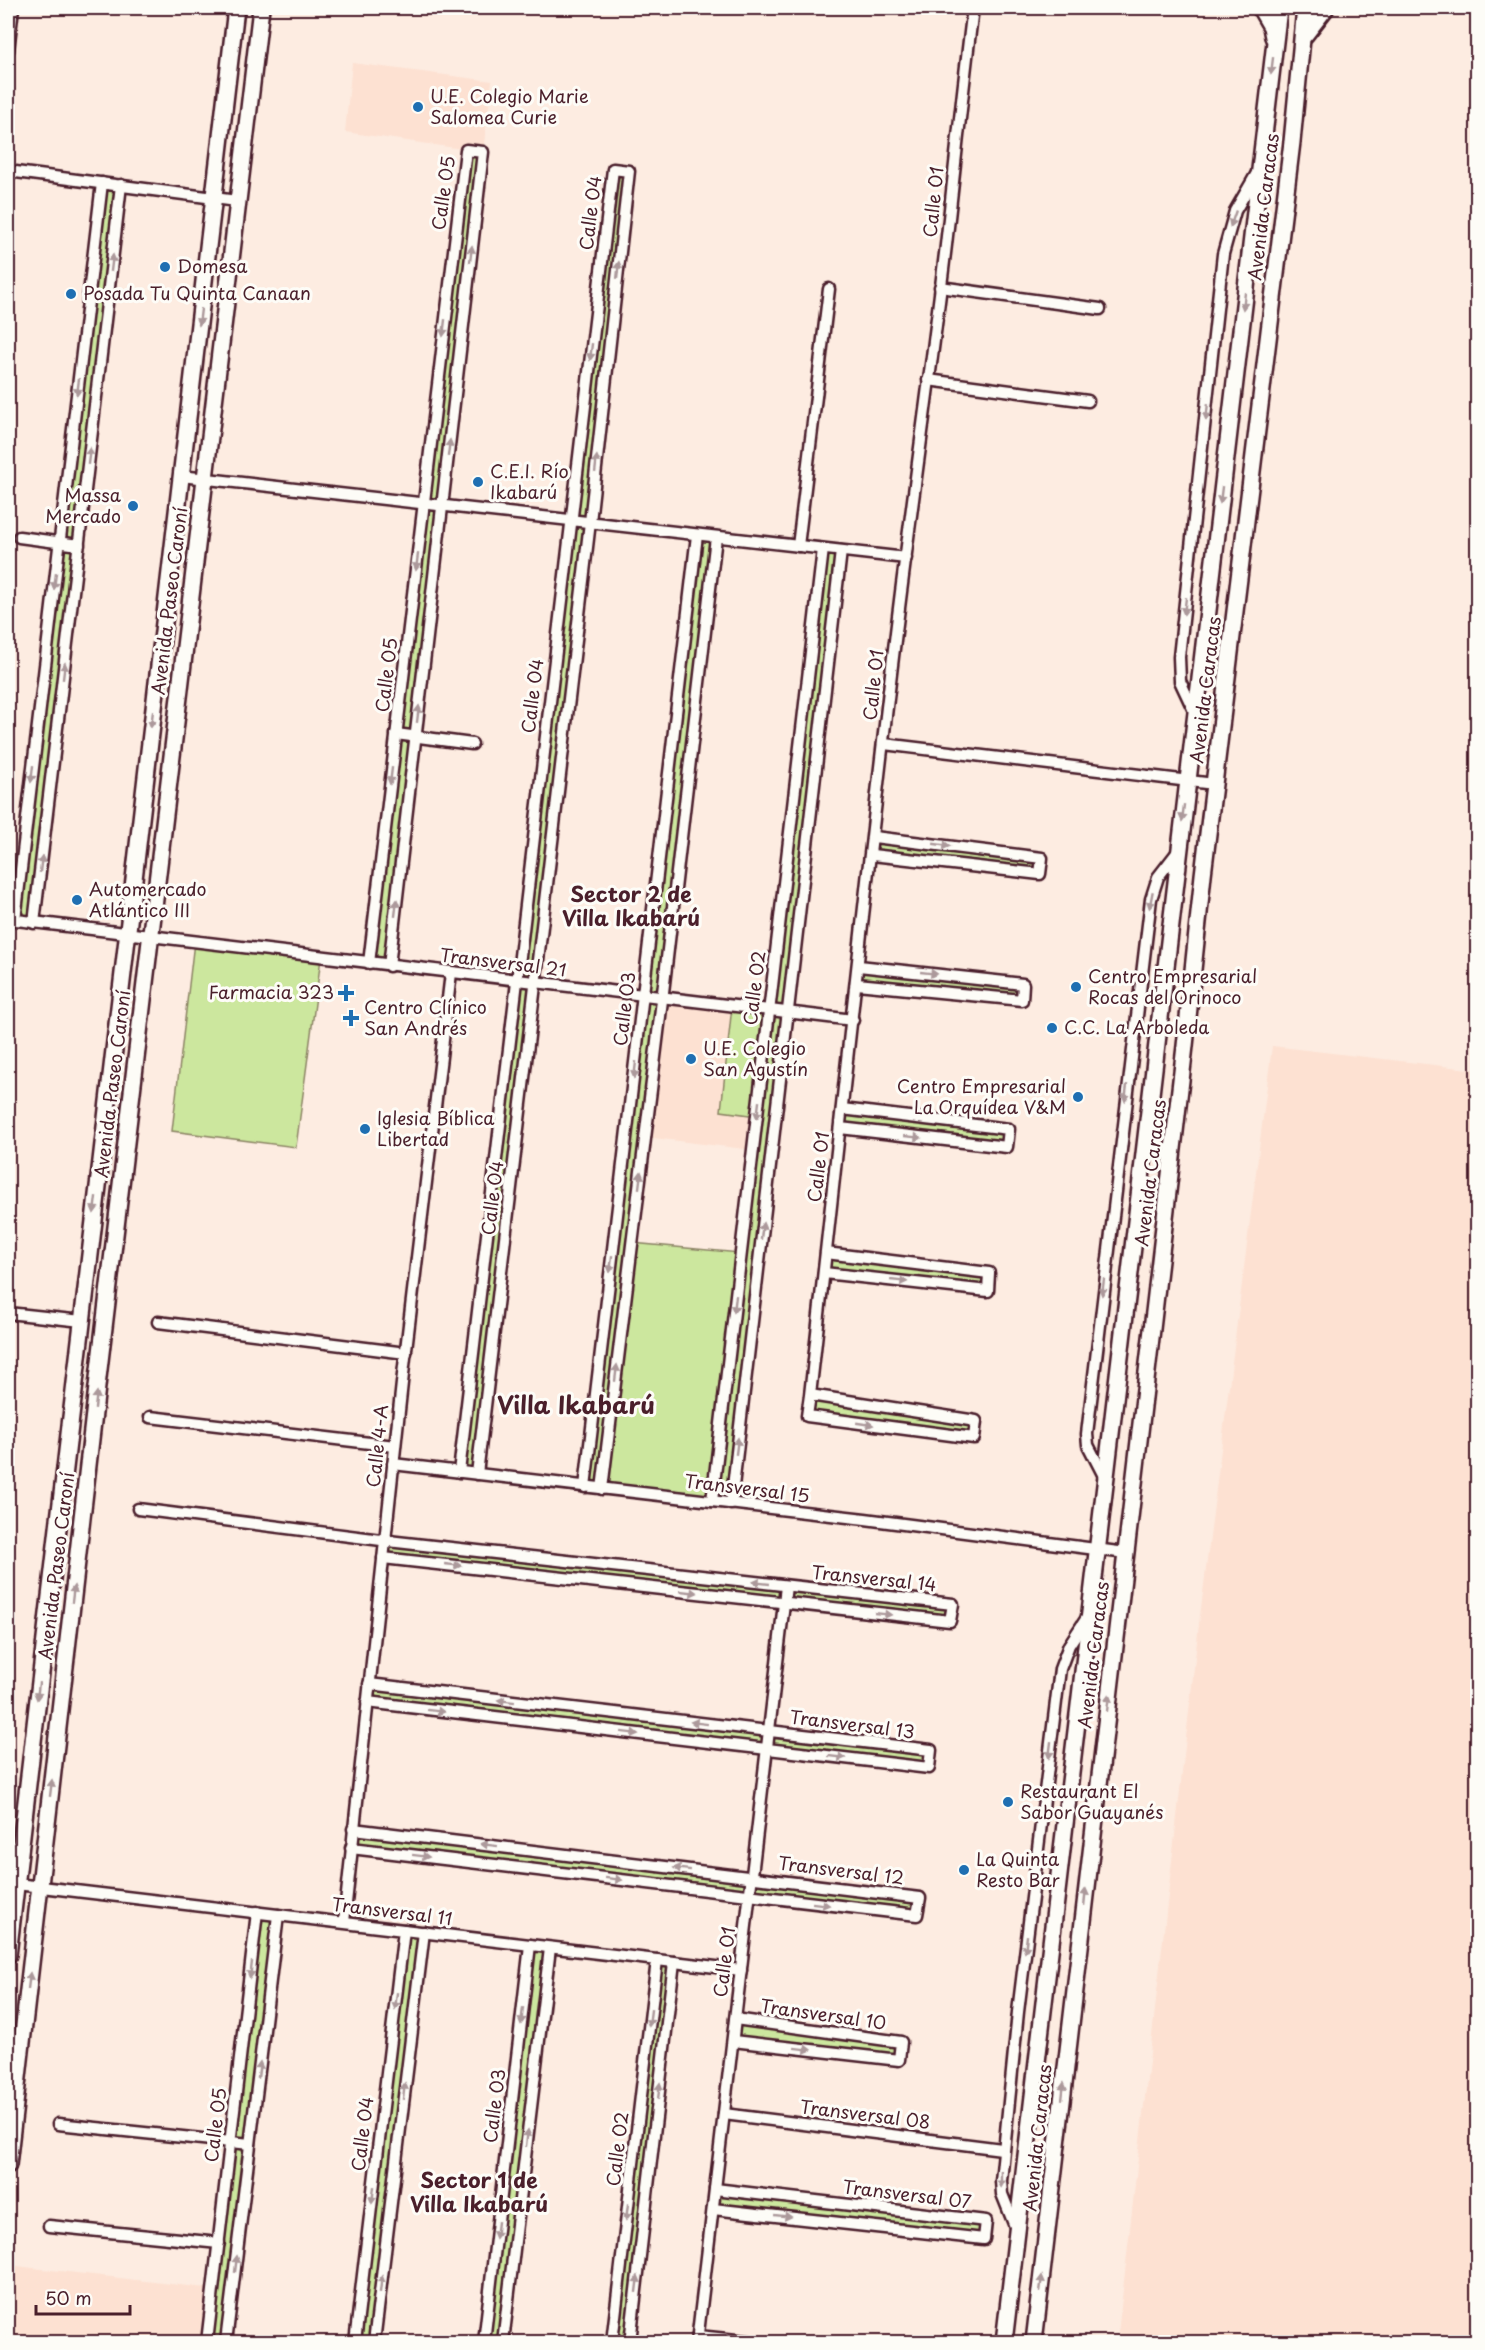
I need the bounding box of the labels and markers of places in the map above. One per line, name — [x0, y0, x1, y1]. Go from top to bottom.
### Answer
place label: U.E. Colegio Marie Salomea Curie — [430, 82, 589, 130]
marker: U.E. Colegio Marie Salomea Curie — [411, 100, 425, 114]
place label: Domesa — [177, 252, 248, 279]
marker: Domesa — [158, 260, 172, 274]
place label: Posada Tu Quinta Canaan — [83, 279, 311, 306]
marker: Posada Tu Quinta Canaan — [64, 287, 78, 301]
place label: C.E.I. Río Ikabarú — [490, 457, 569, 505]
marker: C.E.I. Río Ikabarú — [471, 475, 485, 489]
place label: Massa Mercado — [45, 481, 122, 529]
marker: Massa Mercado — [126, 499, 140, 513]
place label: Automercado Atlántico III — [89, 875, 206, 923]
marker: Automercado Atlántico III — [70, 893, 84, 907]
place label: Centro Empresarial Rocas del Orinoco — [1088, 962, 1257, 1010]
place label: Farmacia 323 — [208, 978, 334, 1005]
marker: Centro Empresarial Rocas del Orinoco — [1069, 980, 1083, 994]
marker: Farmacia 323 — [339, 986, 353, 1000]
place label: Centro Clínico San Andrés — [364, 993, 487, 1041]
marker: Centro Clínico San Andrés — [342, 1009, 360, 1027]
place label: C.C. La Arboleda — [1064, 1013, 1209, 1040]
marker: C.C. La Arboleda — [1045, 1021, 1059, 1035]
place label: U.E. Colegio San Agustín — [703, 1034, 808, 1082]
marker: U.E. Colegio San Agustín — [684, 1052, 698, 1066]
place label: Centro Empresarial La Orquídea V&M — [897, 1072, 1066, 1120]
marker: Centro Empresarial La Orquídea V&M — [1071, 1090, 1085, 1104]
place label: Iglesia Bíblica Libertad — [377, 1104, 495, 1152]
marker: Iglesia Bíblica Libertad — [358, 1122, 372, 1136]
place label: Restaurant El Sabor Guayanés — [1020, 1777, 1164, 1825]
marker: Restaurant El Sabor Guayanés — [1001, 1795, 1015, 1809]
place label: La Quinta Resto Bar — [976, 1845, 1061, 1893]
marker: La Quinta Resto Bar — [957, 1863, 971, 1877]

